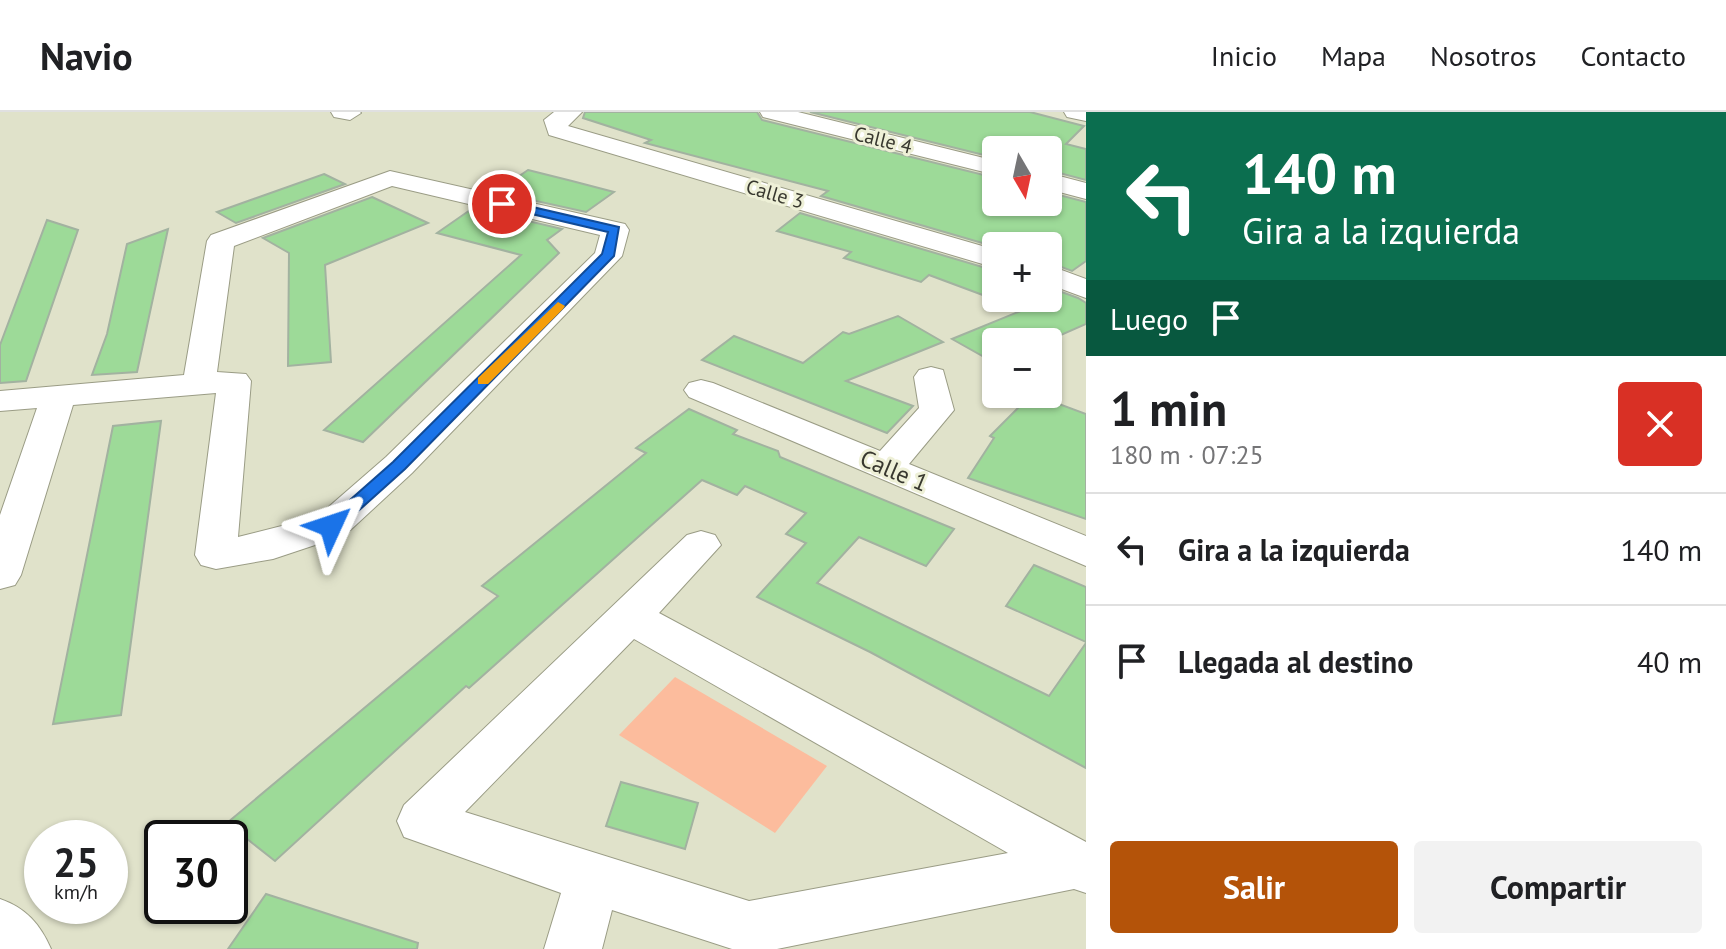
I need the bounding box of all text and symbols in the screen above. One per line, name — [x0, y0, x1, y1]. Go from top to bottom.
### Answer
text: Navio — [40, 31, 133, 80]
text: Inicio — [1211, 37, 1277, 74]
text: Mapa — [1321, 37, 1386, 74]
text: Nosotros — [1430, 37, 1536, 74]
text: Contacto — [1580, 37, 1686, 74]
street label: Calle 4 — [851, 120, 915, 160]
north arrow — [982, 136, 1062, 216]
map controls — [982, 136, 1062, 408]
text: 140 m — [1242, 137, 1397, 209]
icon: left — [1110, 144, 1214, 248]
pin — [468, 170, 536, 238]
street label: Calle 3 — [743, 173, 807, 215]
icon: arrive — [480, 182, 524, 226]
text: Gira a la izquierda — [1242, 207, 1520, 254]
button: + — [982, 232, 1062, 312]
icon: arrive — [1204, 296, 1248, 340]
text: Luego — [1110, 299, 1188, 338]
button: − — [982, 328, 1062, 408]
text: 1 min — [1110, 377, 1227, 439]
button: close — [1618, 382, 1702, 466]
text: 180 m · 07:25 — [1110, 438, 1264, 471]
street label: Calle 1 — [856, 442, 933, 499]
position arrow — [289, 484, 373, 568]
icon: left — [1110, 527, 1154, 571]
text: Gira a la izquierda — [1178, 530, 1410, 569]
text: 140 m — [1621, 530, 1702, 569]
icon: arrive — [1110, 639, 1154, 683]
text: Llegada al destino — [1178, 642, 1413, 681]
text: 40 m — [1637, 642, 1702, 681]
speed limit sign: 30 — [144, 820, 248, 924]
text: 25 — [53, 836, 99, 888]
button: Salir — [1110, 841, 1398, 933]
button: Compartir — [1414, 841, 1702, 933]
text: km/h — [54, 879, 98, 905]

